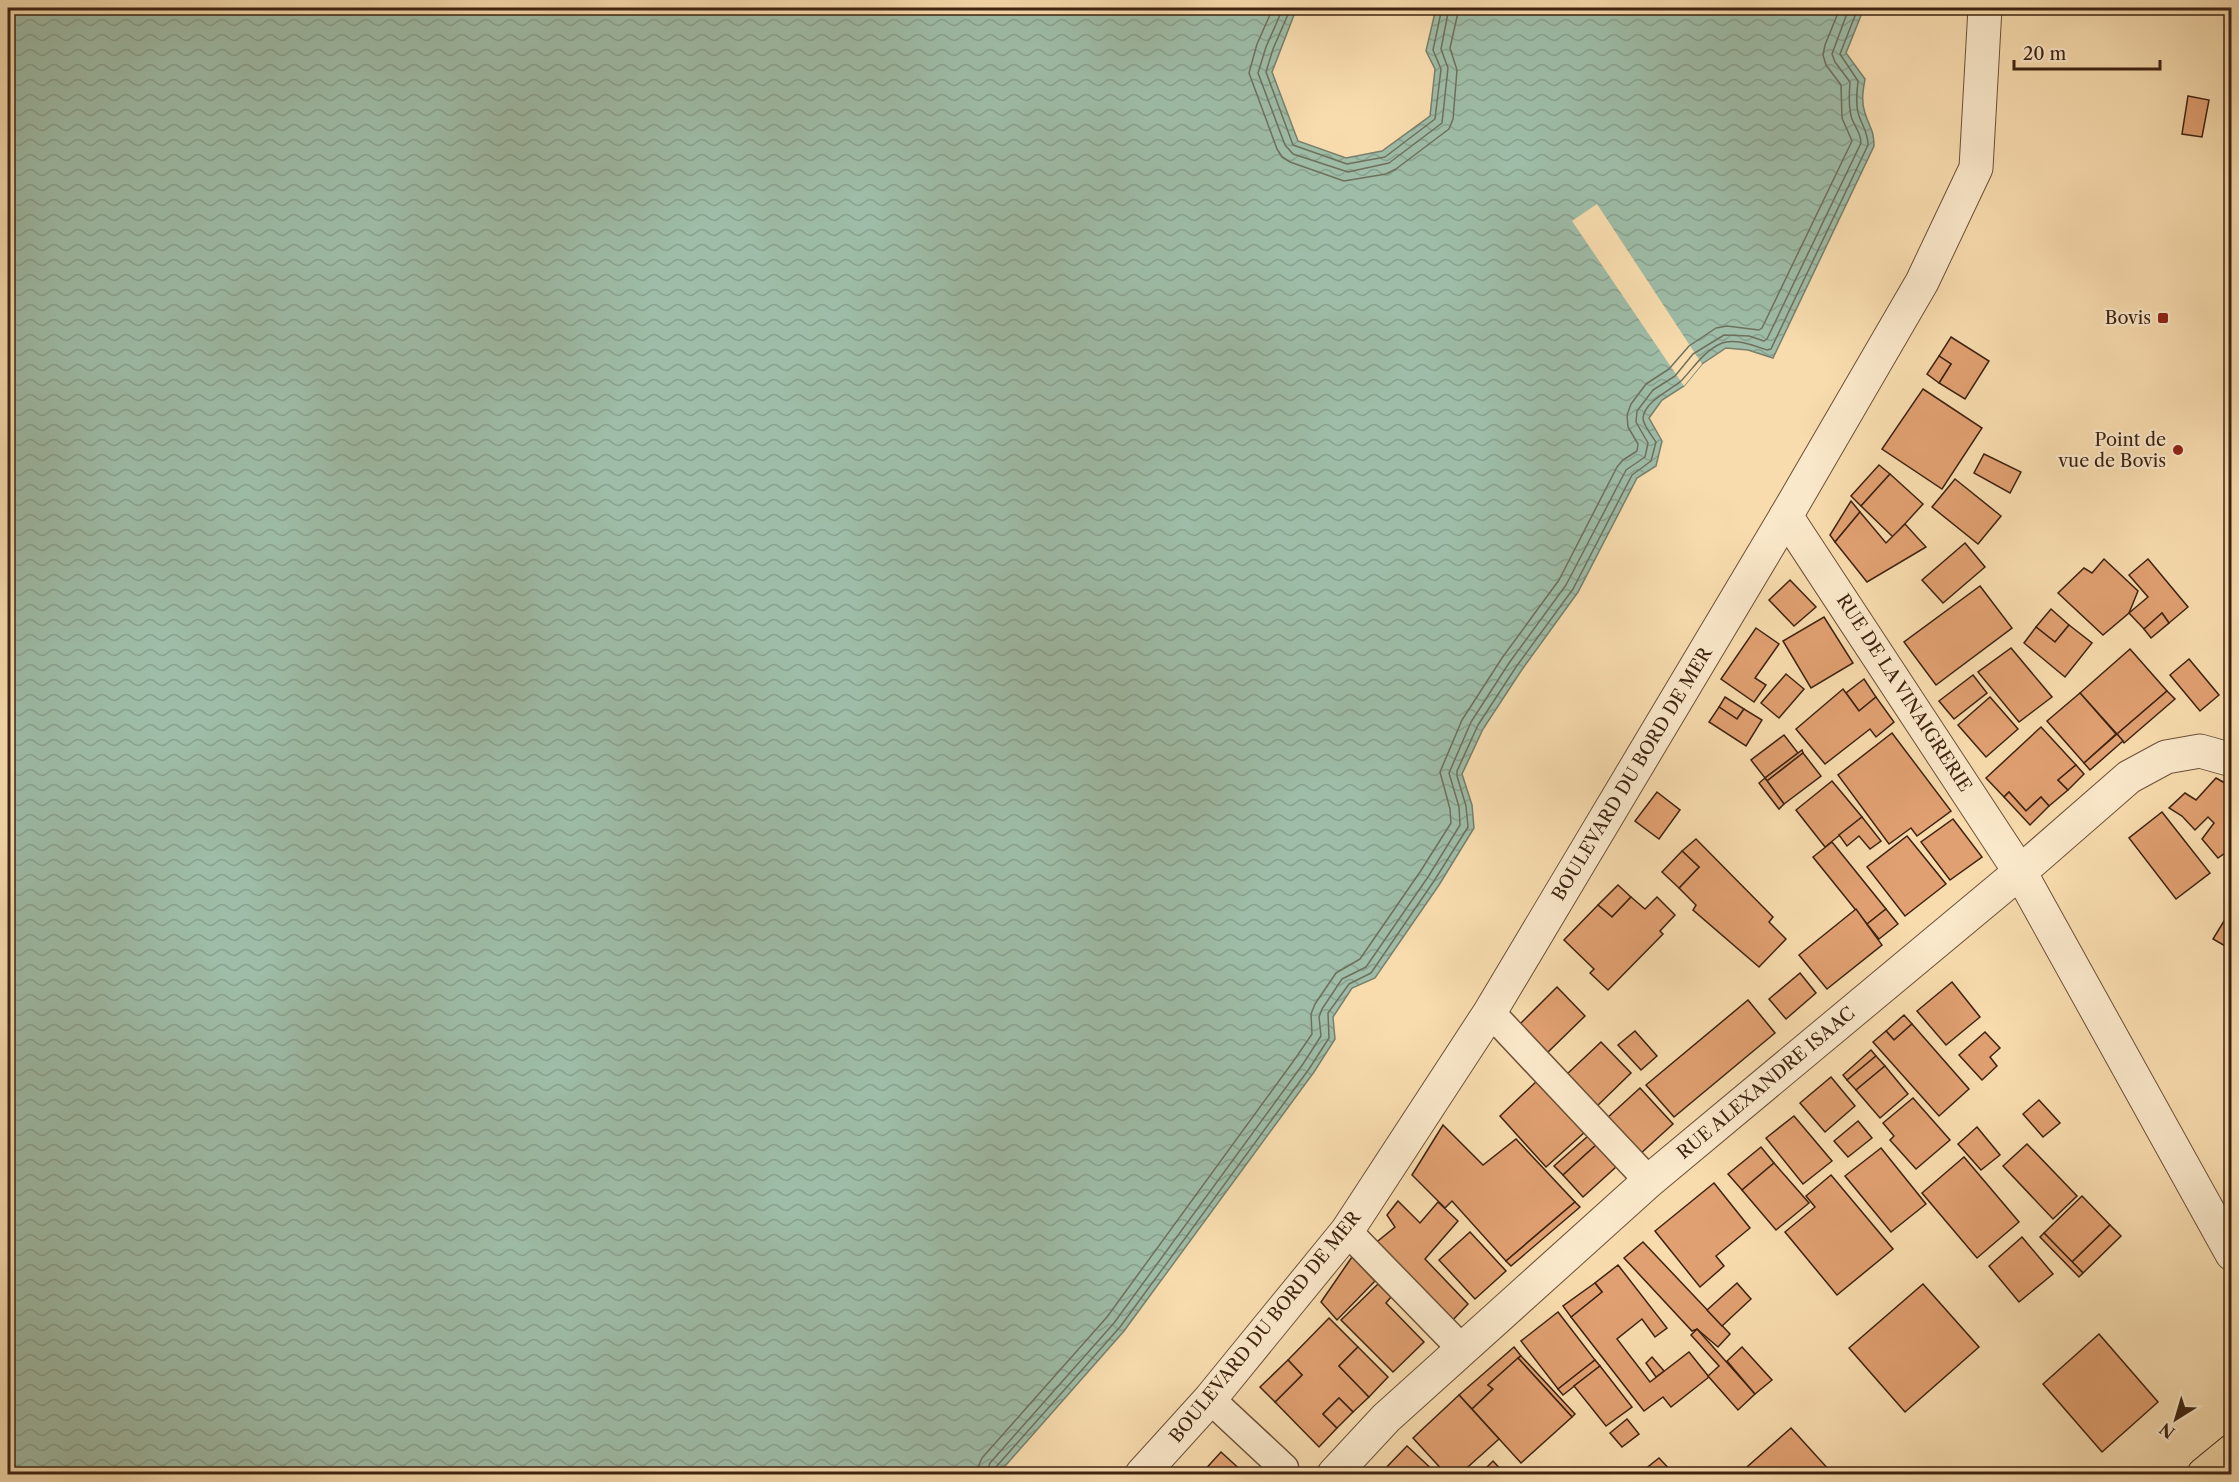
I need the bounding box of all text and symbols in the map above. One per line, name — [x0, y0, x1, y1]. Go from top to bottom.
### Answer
scale bar — [2014, 33, 2160, 71]
text: 20 m — [2023, 43, 2067, 65]
place label: Bovis — [2105, 307, 2151, 329]
marker: Bovis — [2156, 311, 2170, 325]
place label: Point de vue de Bovis — [2057, 429, 2166, 472]
marker: Point de vue de Bovis — [2171, 443, 2185, 457]
street label: RUE DE LA VINAIGRERIE — [1832, 590, 1976, 796]
street label: BOULEVARD DU BORD DE MER — [1548, 643, 1717, 905]
street label: RUE ALEXANDRE ISAAC — [1673, 1002, 1859, 1164]
street label: BOULEVARD DU BORD DE MER — [1165, 1206, 1366, 1447]
north arrow — [2146, 1389, 2206, 1449]
text: N — [2155, 1419, 2179, 1443]

